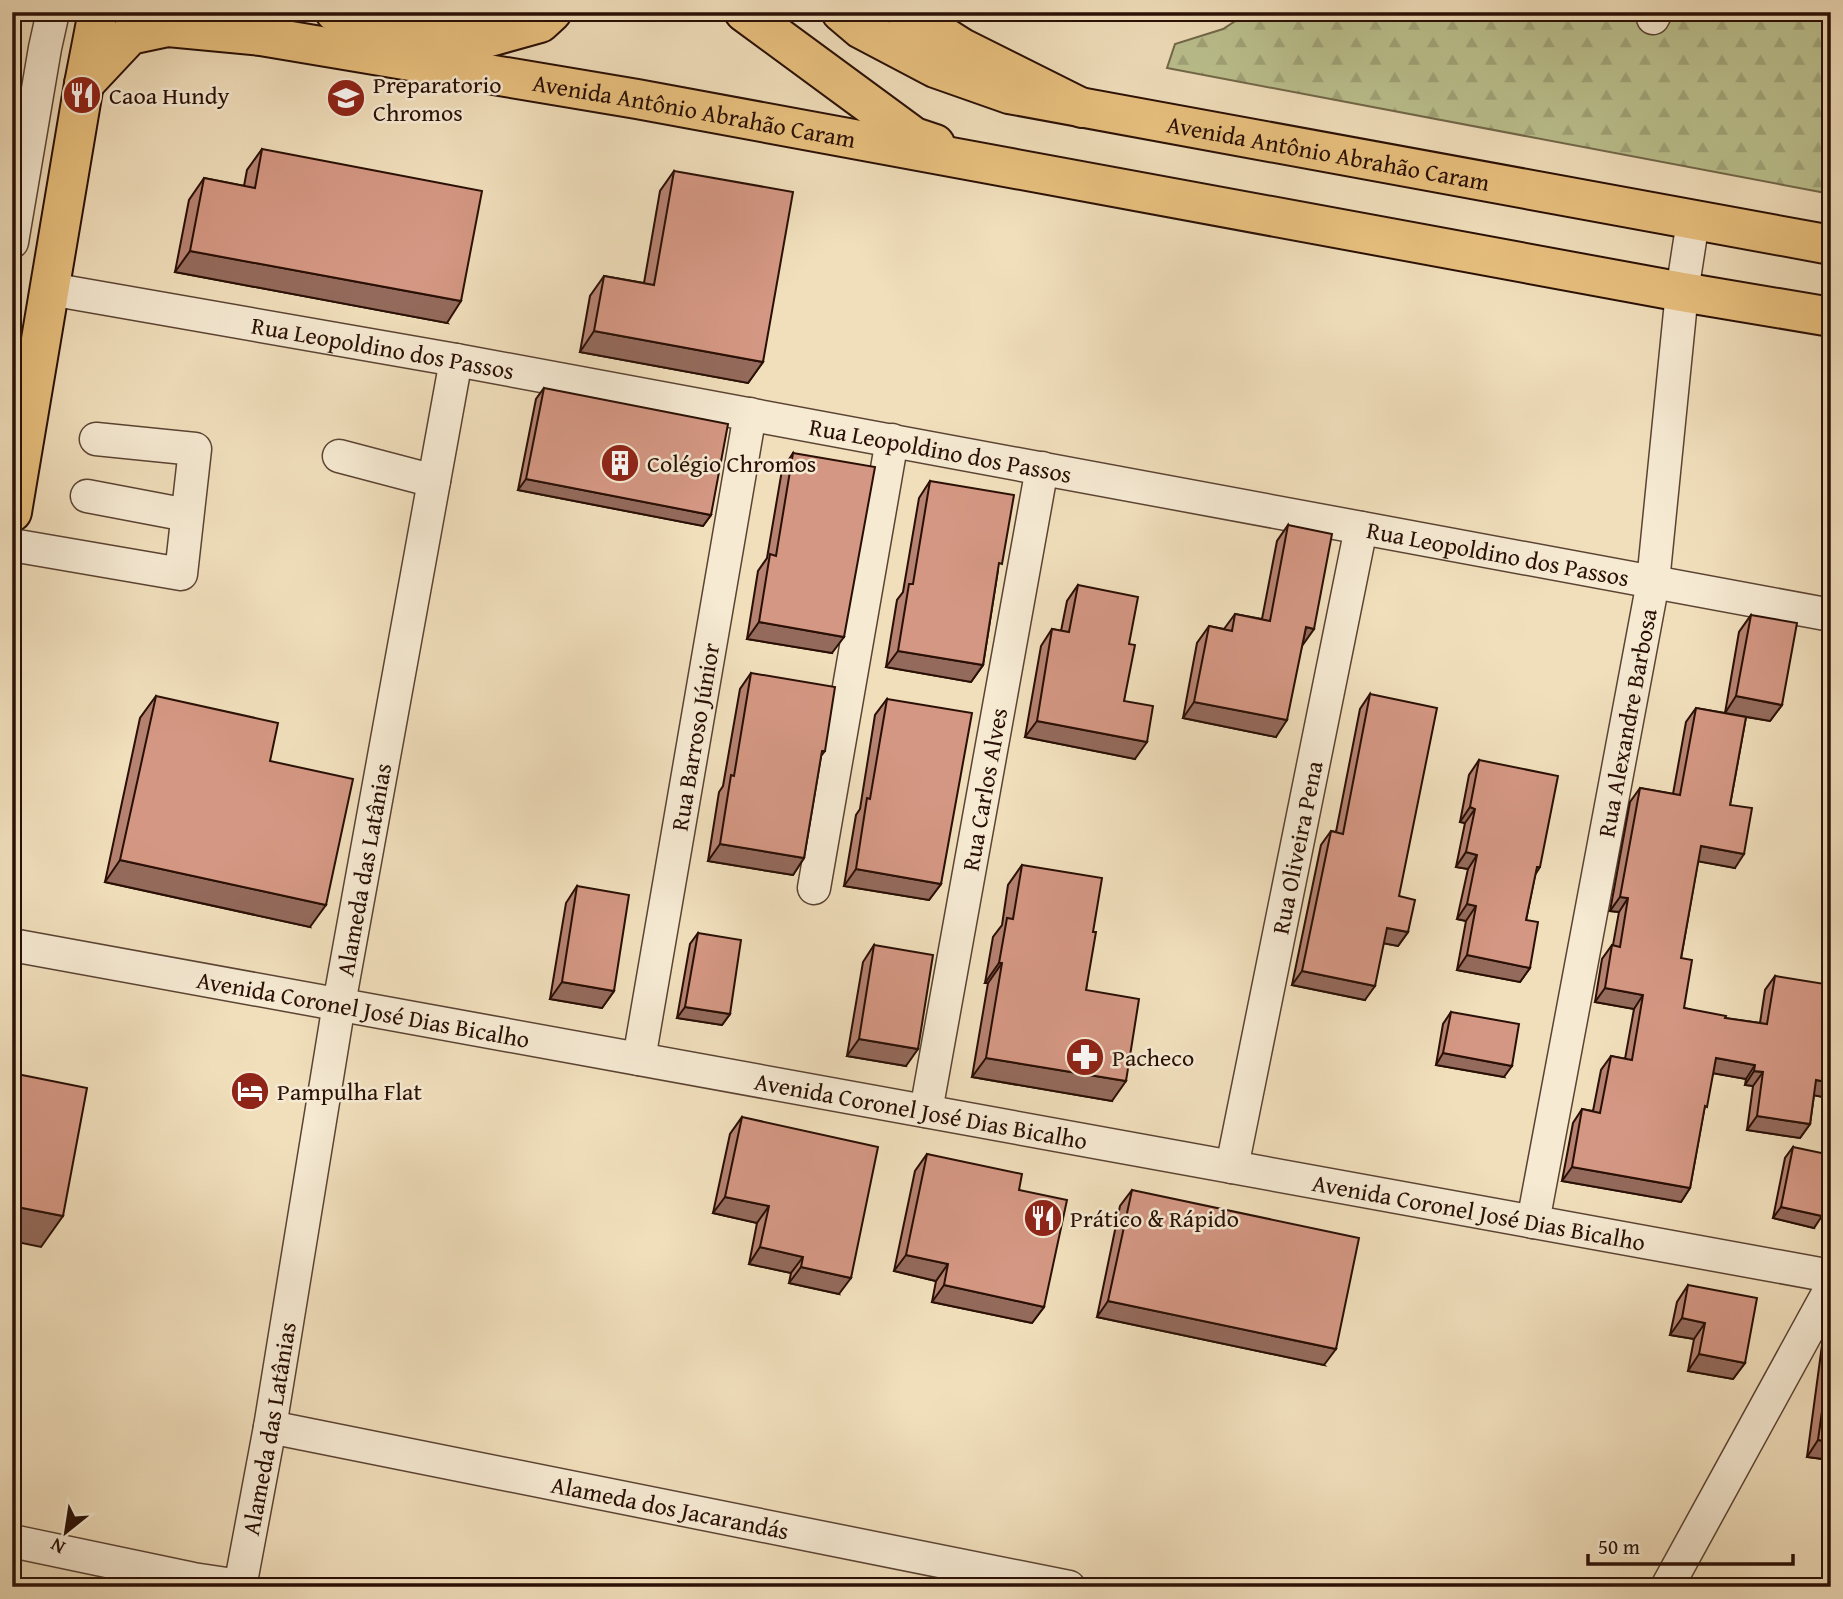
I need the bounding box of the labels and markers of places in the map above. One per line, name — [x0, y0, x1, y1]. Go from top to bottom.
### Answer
place label: Preparatorio Chromos — [373, 67, 502, 130]
restaurant icon: Caoa Hundy — [61, 74, 103, 116]
school or university icon: Preparatorio Chromos — [325, 77, 367, 119]
place label: Caoa Hundy — [109, 78, 229, 113]
building icon: Colégio Chromos — [599, 442, 641, 484]
place label: Colégio Chromos — [647, 446, 816, 481]
pharmacy icon: Pacheco — [1064, 1036, 1106, 1078]
place label: Pacheco — [1112, 1040, 1194, 1075]
hotel icon: Pampulha Flat — [229, 1070, 271, 1112]
place label: Pampulha Flat — [277, 1074, 422, 1109]
restaurant icon: Prático & Rápido — [1022, 1197, 1064, 1239]
place label: Prático & Rápido — [1070, 1201, 1239, 1236]

